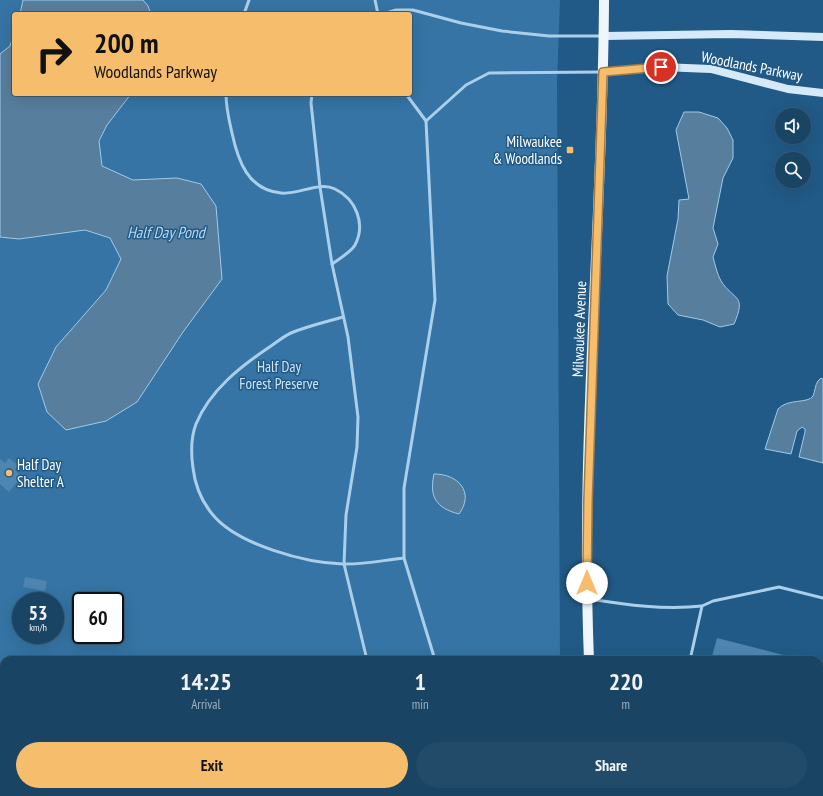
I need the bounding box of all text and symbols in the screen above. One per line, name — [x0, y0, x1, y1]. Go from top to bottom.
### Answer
text: 200 m — [94, 24, 158, 61]
icon: right — [28, 28, 80, 80]
street label: Woodlands Parkway — [700, 47, 805, 85]
pin — [644, 50, 678, 84]
icon: arrive — [650, 56, 672, 78]
text: Woodlands Parkway — [94, 60, 217, 83]
map controls — [775, 108, 811, 188]
button: sound — [775, 108, 811, 144]
place label: Milwaukee & Woodlands — [493, 132, 562, 168]
marker: Milwaukee & Woodlands — [565, 145, 575, 155]
button: search — [775, 152, 811, 188]
water label: Half Day Pond — [127, 222, 207, 242]
street label: Milwaukee Avenue — [568, 281, 590, 377]
park label: Half Day Forest Preserve — [239, 357, 319, 393]
place label: Half Day Shelter A — [17, 455, 65, 491]
marker: Half Day Shelter A — [4, 468, 14, 478]
position arrow — [566, 562, 608, 604]
speed limit sign: 60 — [72, 592, 124, 644]
text: 53 — [28, 600, 48, 626]
text: km/h — [29, 621, 47, 634]
text: 14:25 — [180, 666, 232, 697]
text: 1 — [414, 666, 426, 697]
text: 220 — [609, 666, 643, 697]
text: Arrival — [191, 696, 221, 713]
text: min — [412, 696, 429, 713]
text: m — [622, 696, 630, 713]
button: Exit — [16, 742, 408, 788]
button: Share — [416, 742, 807, 788]

